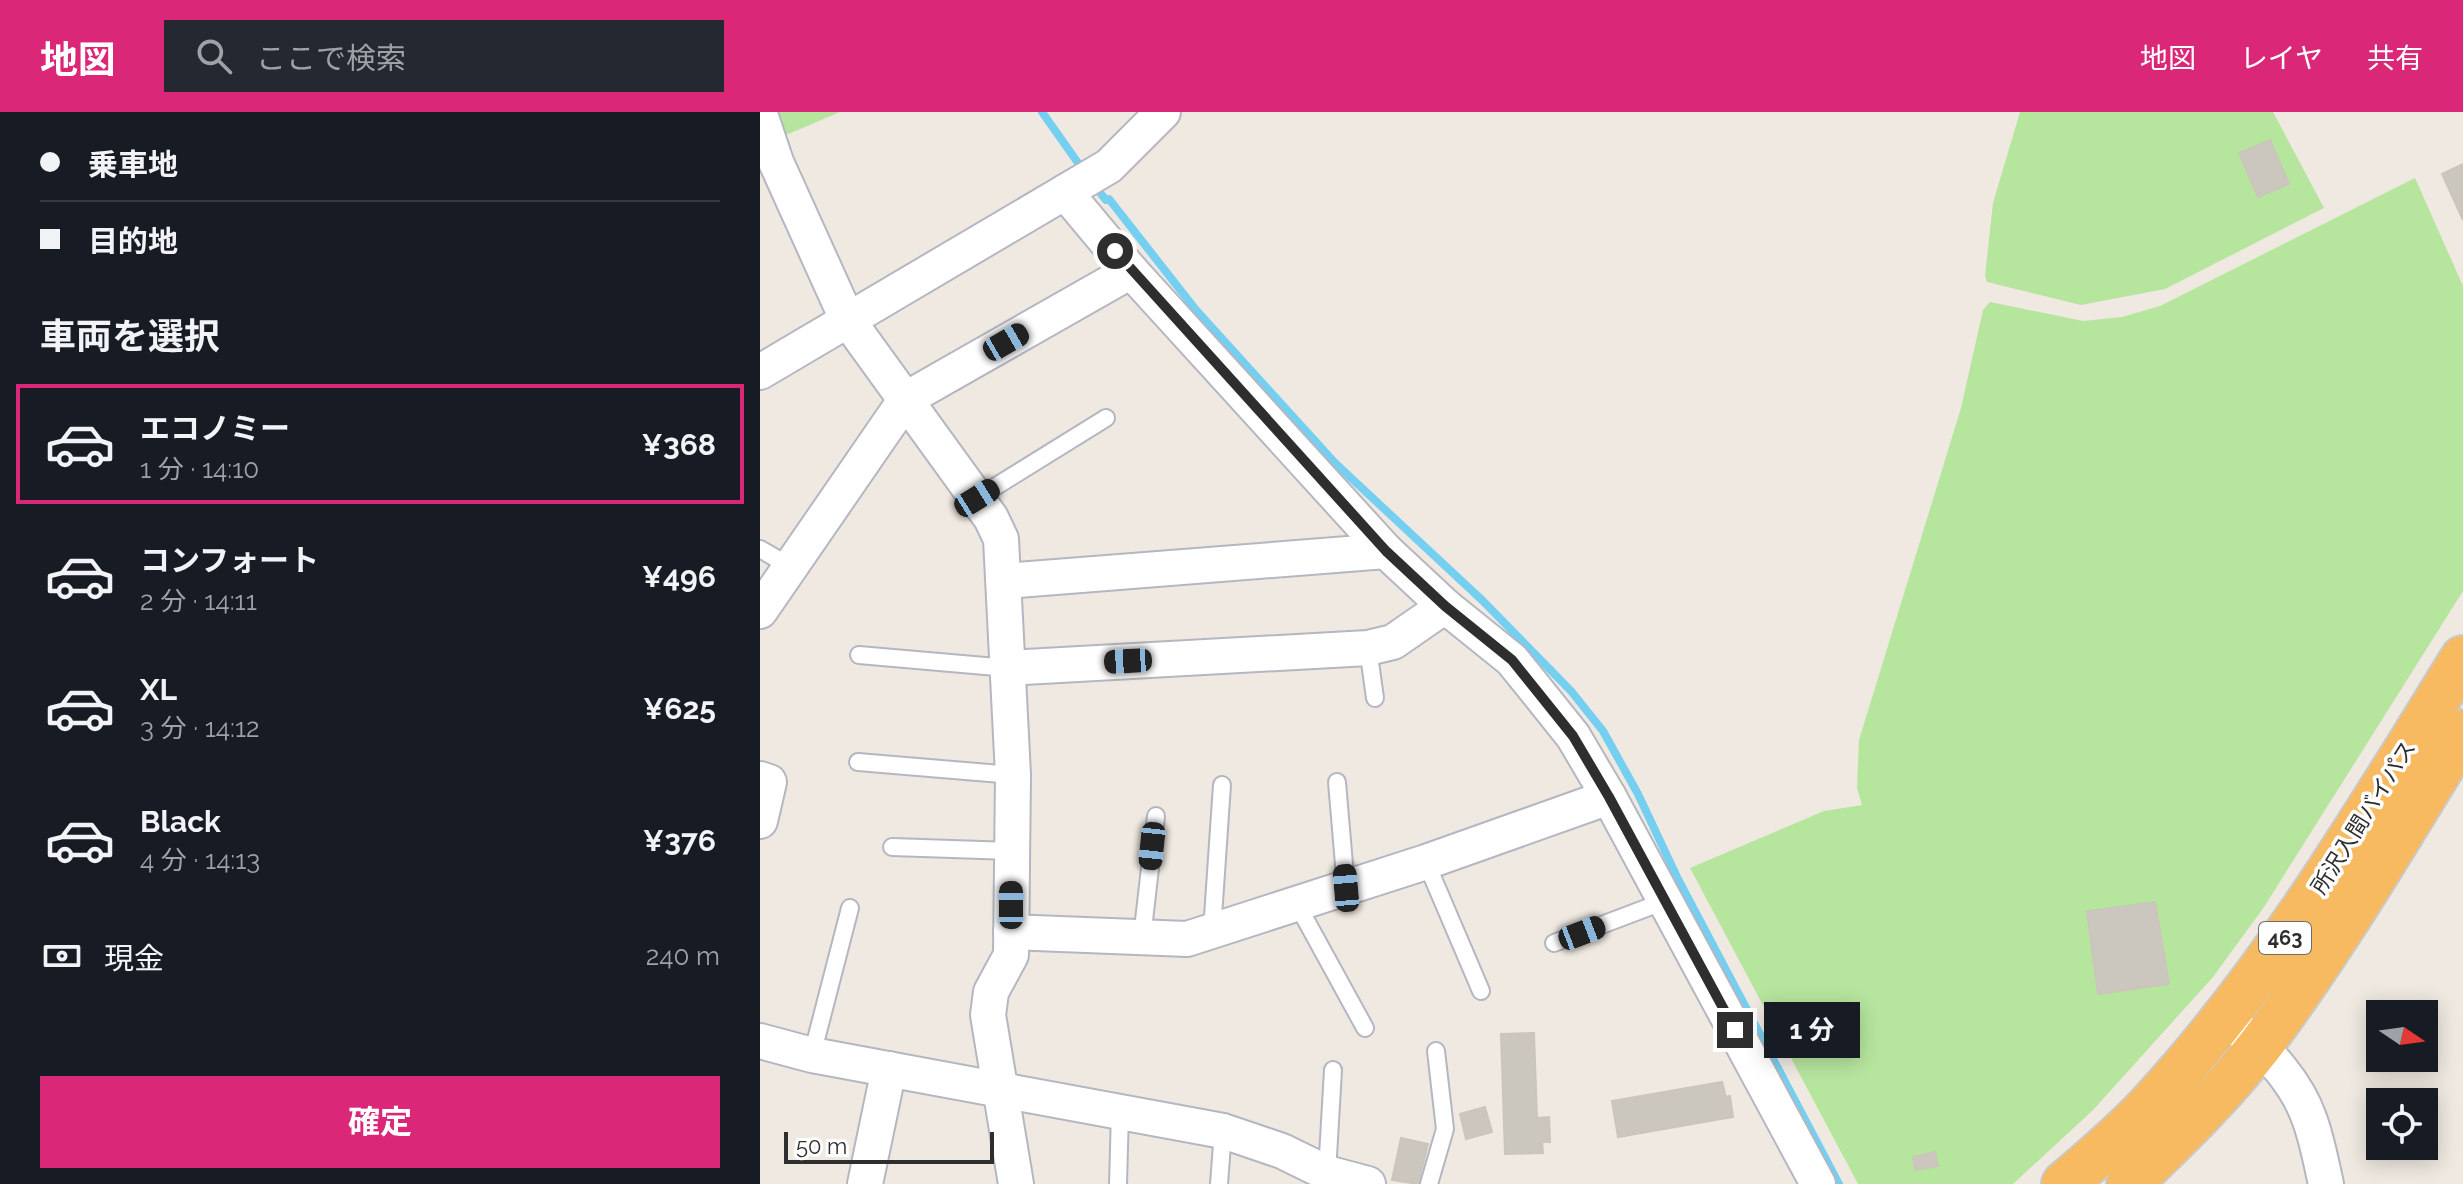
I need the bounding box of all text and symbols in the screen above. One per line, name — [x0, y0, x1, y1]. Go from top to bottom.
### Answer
search box — [164, 20, 724, 92]
icon: search — [192, 34, 236, 78]
text: 地図 — [40, 37, 116, 82]
text: ここで検索 — [256, 41, 406, 76]
text: 地図 — [2140, 42, 2196, 75]
text: レイヤ — [2240, 42, 2323, 75]
text: 共有 — [2367, 42, 2423, 75]
text: 乗車地 — [88, 147, 178, 182]
text: 目的地 — [88, 224, 178, 259]
route start — [1097, 233, 1133, 269]
text: 車両を選択 — [40, 315, 220, 357]
car — [979, 320, 1033, 364]
icon: car — [44, 408, 116, 480]
text: エコノミー — [140, 411, 290, 446]
text: ¥368 — [642, 427, 716, 462]
text: 1 分 · 14:10 — [140, 454, 259, 484]
car — [950, 475, 1004, 521]
icon: car — [44, 540, 116, 612]
text: コンフォート — [140, 543, 319, 578]
text: ¥496 — [642, 559, 716, 594]
text: 2 分 · 14:11 — [140, 586, 257, 616]
car — [1103, 648, 1153, 674]
icon: car — [44, 672, 116, 744]
text: XL — [140, 672, 177, 707]
text: ¥625 — [643, 691, 716, 726]
text: 3 分 · 14:12 — [140, 713, 260, 743]
street label: 所沢入間バイパス — [2305, 736, 2421, 898]
icon: car — [44, 804, 116, 876]
text: Black — [140, 804, 221, 839]
car — [1138, 821, 1166, 871]
text: ¥376 — [643, 823, 716, 858]
text: 4 分 · 14:13 — [140, 845, 260, 875]
car — [1332, 863, 1360, 913]
car — [999, 881, 1023, 929]
car — [1555, 913, 1609, 953]
road number: 463 — [2259, 922, 2311, 954]
icon: cash — [40, 934, 84, 978]
text: 現金 — [104, 941, 164, 976]
text: 240 m — [646, 941, 720, 971]
north arrow — [2366, 1000, 2438, 1072]
map controls — [2366, 1000, 2438, 1160]
callout: 1 分 — [1763, 1002, 1859, 1058]
route end — [1717, 1012, 1753, 1048]
text: 1 分 — [1789, 1015, 1835, 1045]
button: 確定 — [40, 1076, 720, 1168]
button: locate — [2366, 1088, 2438, 1160]
scale bar — [784, 1128, 994, 1164]
text: 50 m — [796, 1133, 847, 1159]

